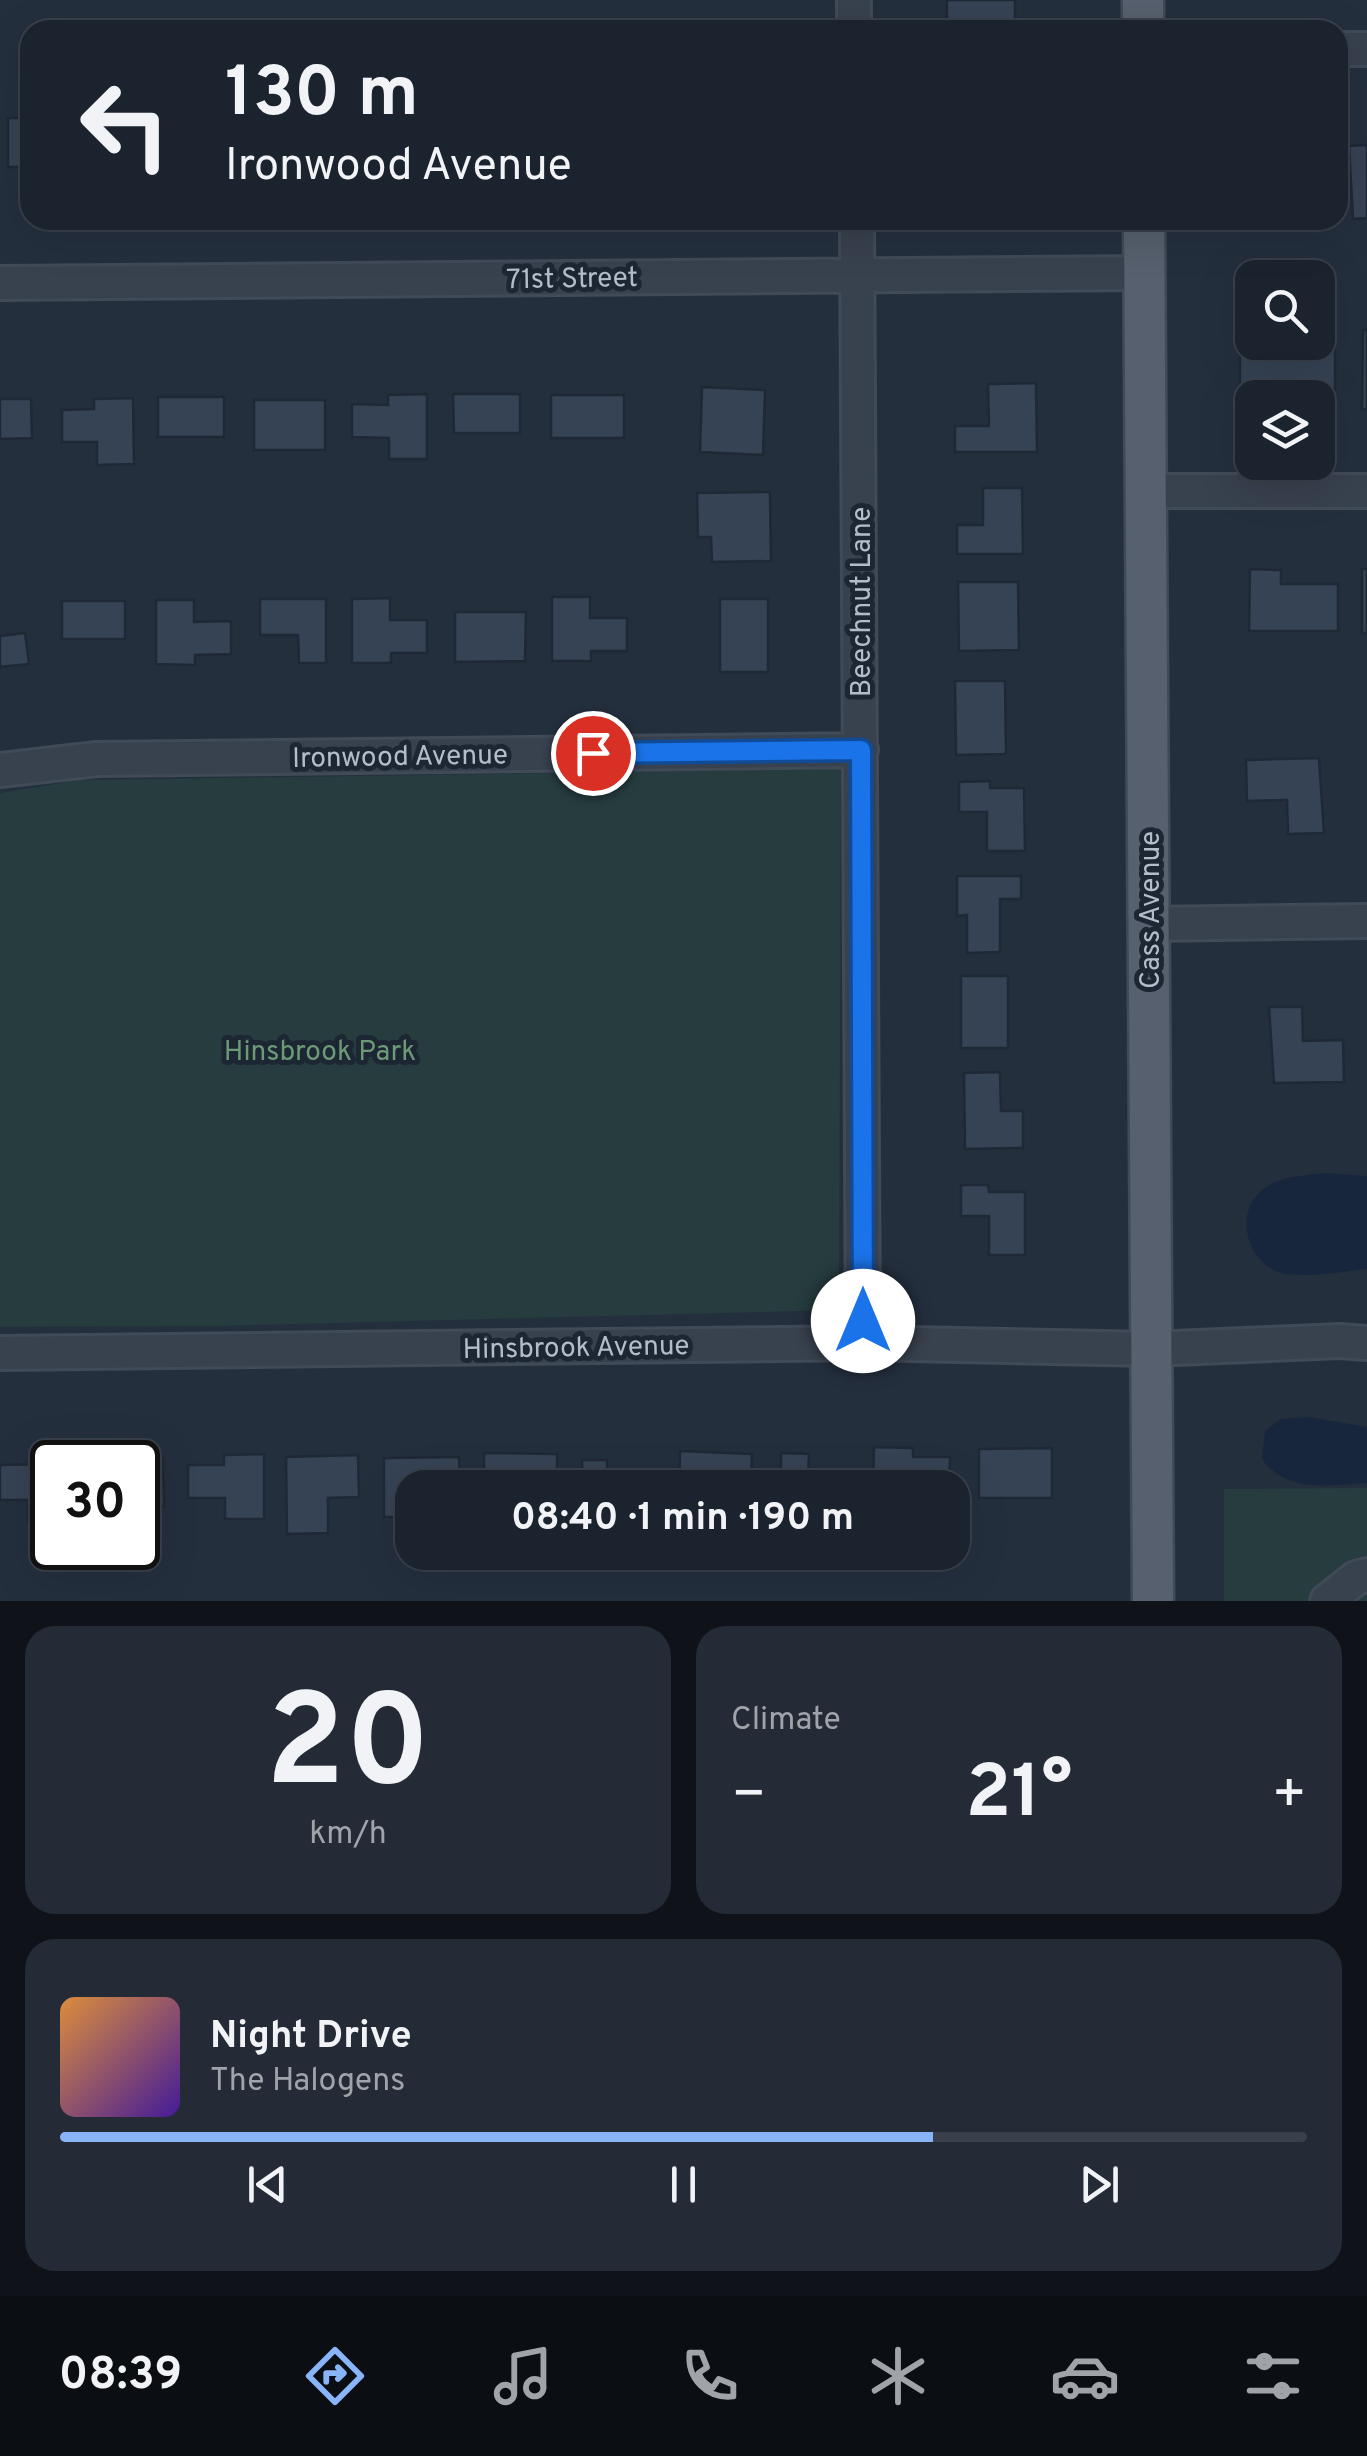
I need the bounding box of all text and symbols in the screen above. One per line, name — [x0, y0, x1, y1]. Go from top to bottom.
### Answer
text: 130 m — [225, 52, 419, 141]
icon: left — [60, 60, 190, 190]
text: Ironwood Avenue — [225, 139, 572, 196]
map controls — [1235, 260, 1335, 480]
button: search — [1235, 260, 1335, 360]
street label: 71st Street — [506, 261, 638, 299]
button: layers — [1235, 380, 1335, 480]
street label: Beechnut Lane — [845, 507, 881, 697]
pin — [551, 711, 636, 796]
icon: arrive — [566, 726, 621, 781]
street label: Ironwood Avenue — [292, 738, 508, 778]
street label: Cass Avenue — [1134, 831, 1170, 989]
park label: Hinsbrook Park — [224, 1035, 416, 1071]
position arrow — [811, 1269, 915, 1373]
street label: Hinsbrook Avenue — [462, 1329, 690, 1369]
speed limit sign: 30 — [30, 1440, 160, 1570]
text: 08:40 · 1 min · 190 m — [511, 1495, 854, 1544]
text: 20 — [266, 1667, 430, 1832]
text: Climate — [731, 1701, 841, 1741]
text: 21° — [965, 1749, 1073, 1844]
text: − — [731, 1762, 766, 1832]
text: + — [1272, 1762, 1307, 1832]
text: km/h — [309, 1815, 387, 1855]
text: Night Drive — [210, 2013, 412, 2062]
text: The Halogens — [210, 2062, 405, 2102]
icon: previous — [240, 2157, 295, 2212]
icon: pause — [656, 2157, 711, 2212]
icon: next — [1072, 2157, 1127, 2212]
icon: directions — [300, 2341, 370, 2411]
icon: music — [488, 2341, 558, 2411]
icon: phone — [675, 2341, 745, 2411]
icon: climate — [863, 2341, 933, 2411]
icon: car — [1050, 2341, 1120, 2411]
icon: filters — [1238, 2341, 1308, 2411]
text: 08:39 — [59, 2348, 182, 2405]

